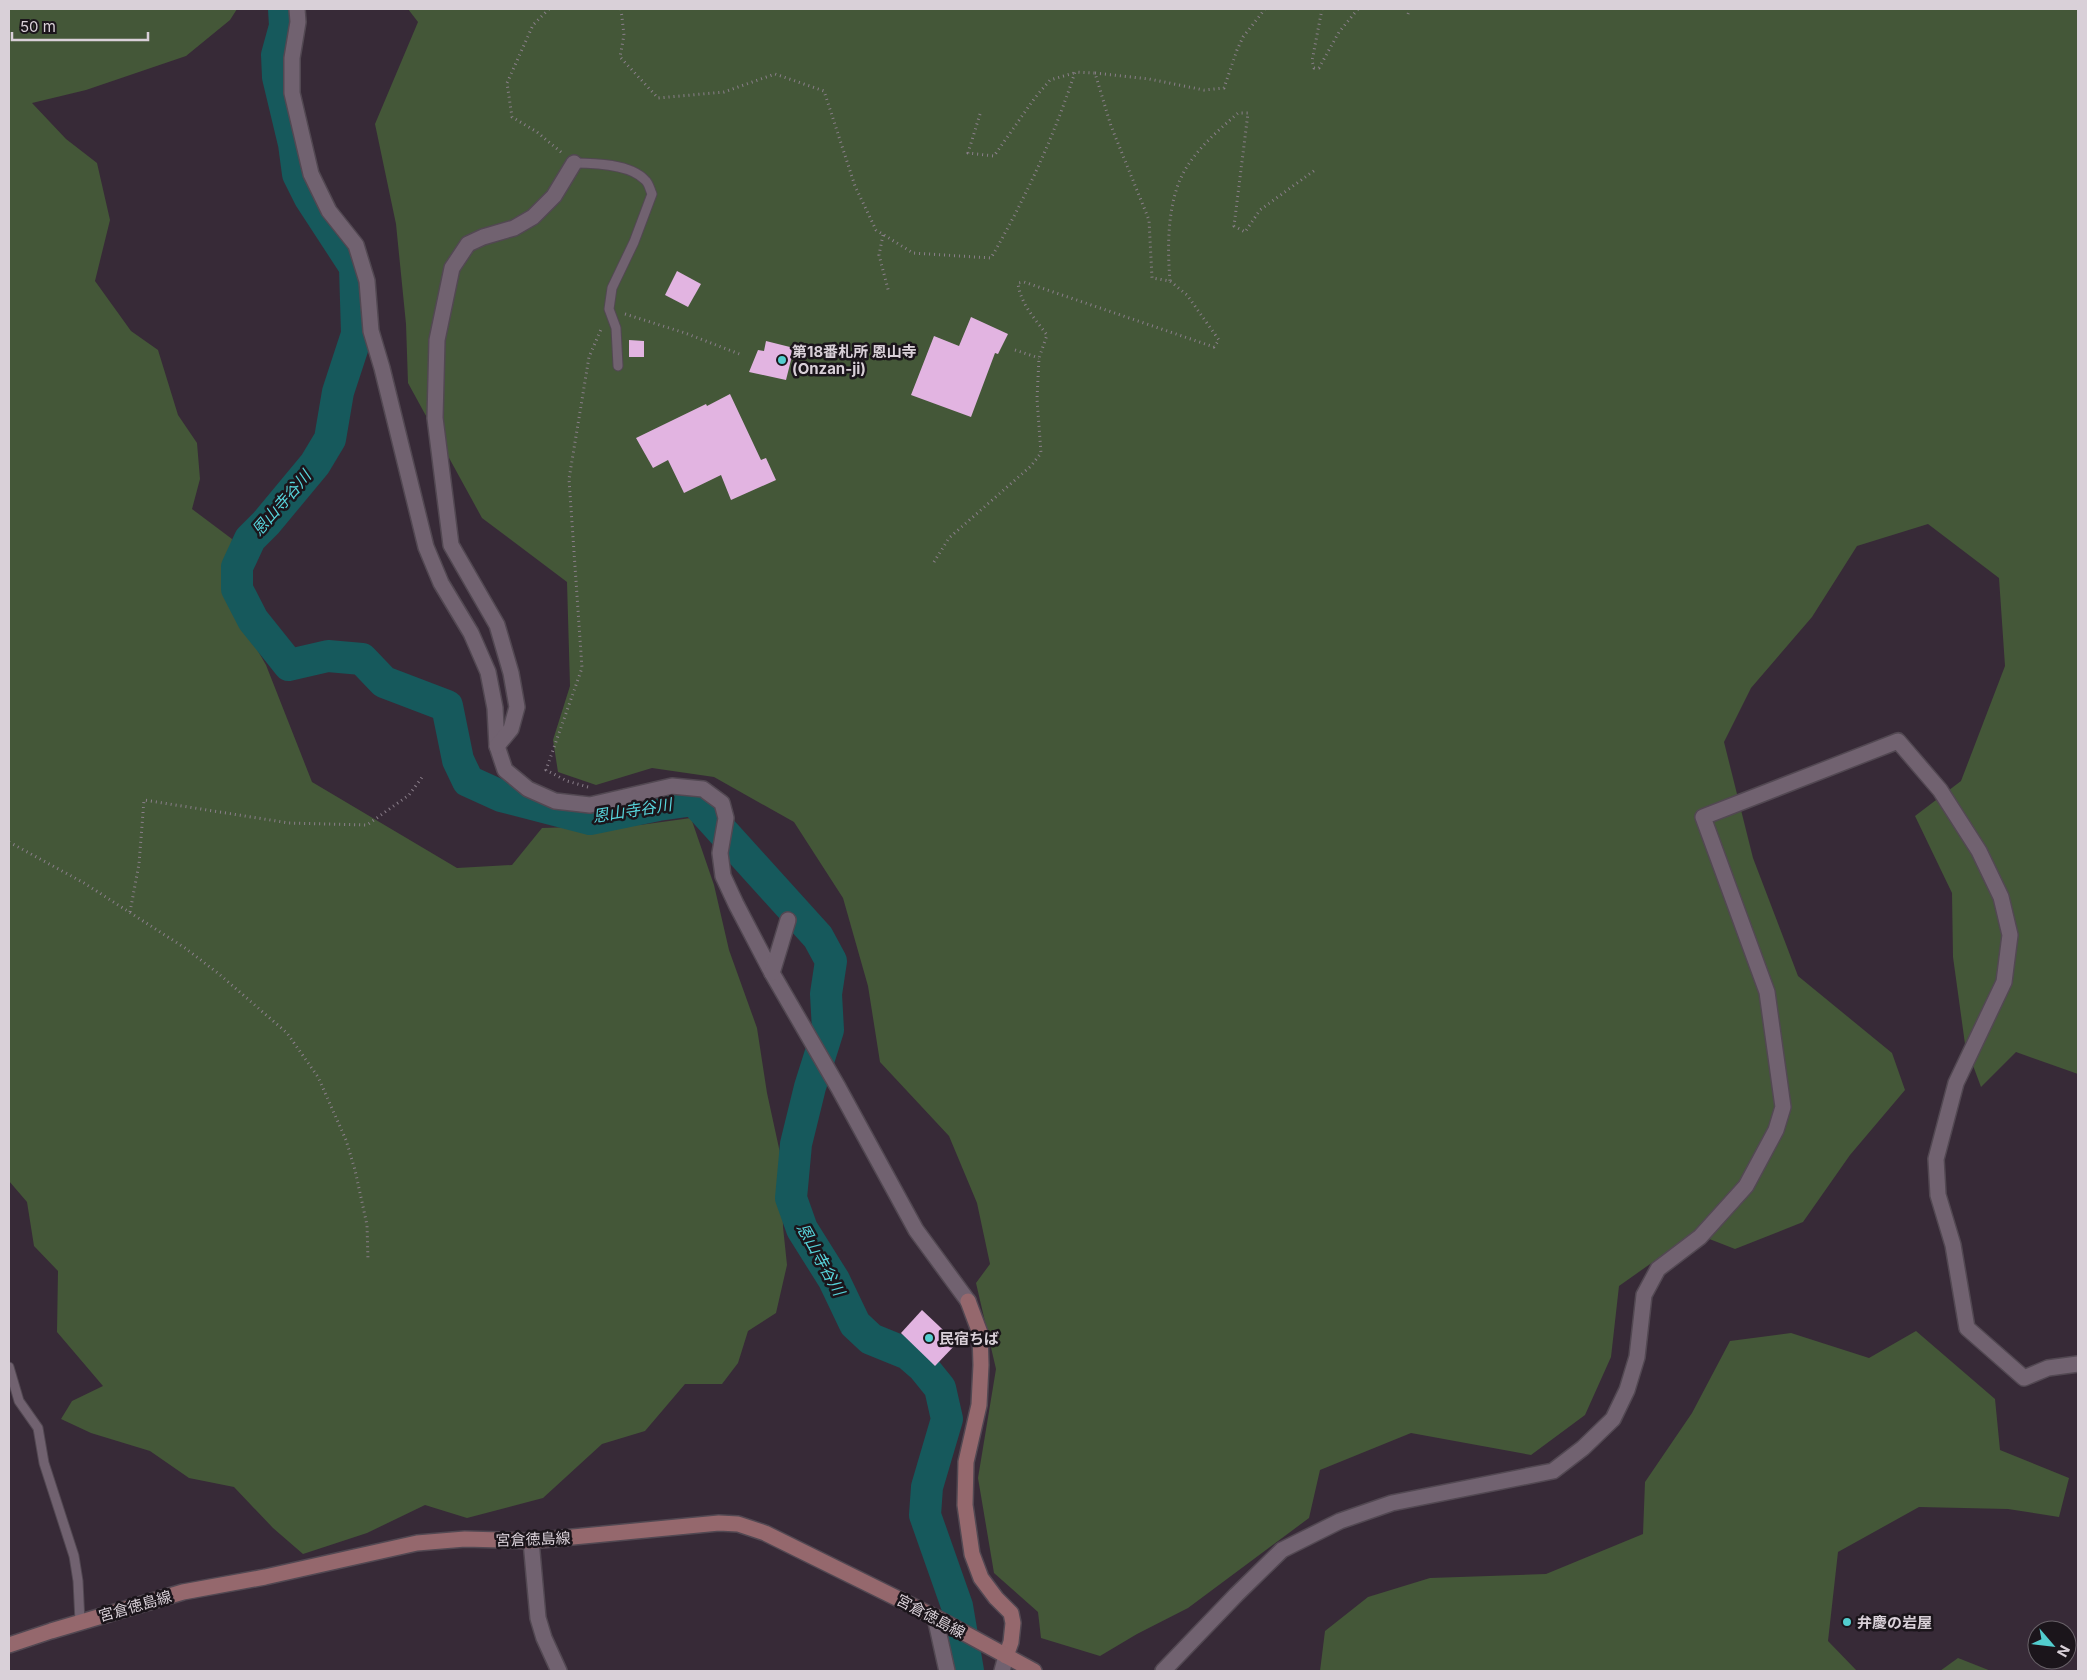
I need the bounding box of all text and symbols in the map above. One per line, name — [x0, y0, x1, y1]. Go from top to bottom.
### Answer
scale bar — [12, 10, 149, 42]
text: 50 m — [20, 17, 56, 36]
place label: 第18番札所 恩山寺 (Onzan-ji) — [792, 342, 917, 378]
marker: 第18番札所 恩山寺 (Onzan-ji) — [776, 354, 788, 366]
water label: 恩山寺谷川 — [247, 465, 316, 540]
water label: 恩山寺谷川 — [591, 794, 675, 826]
water label: 恩山寺谷川 — [793, 1219, 850, 1301]
place label: 民宿ちば — [939, 1329, 999, 1348]
marker: 民宿ちば — [923, 1332, 935, 1344]
street label: 宮倉徳島線 — [495, 1528, 571, 1550]
street label: 宮倉徳島線 — [96, 1587, 174, 1625]
street label: 宮倉徳島線 — [893, 1590, 969, 1642]
place label: 弁慶の岩屋 — [1857, 1613, 1932, 1632]
marker: 弁慶の岩屋 — [1841, 1616, 1853, 1628]
north arrow — [2027, 1620, 2077, 1670]
text: N — [2054, 1643, 2074, 1660]

